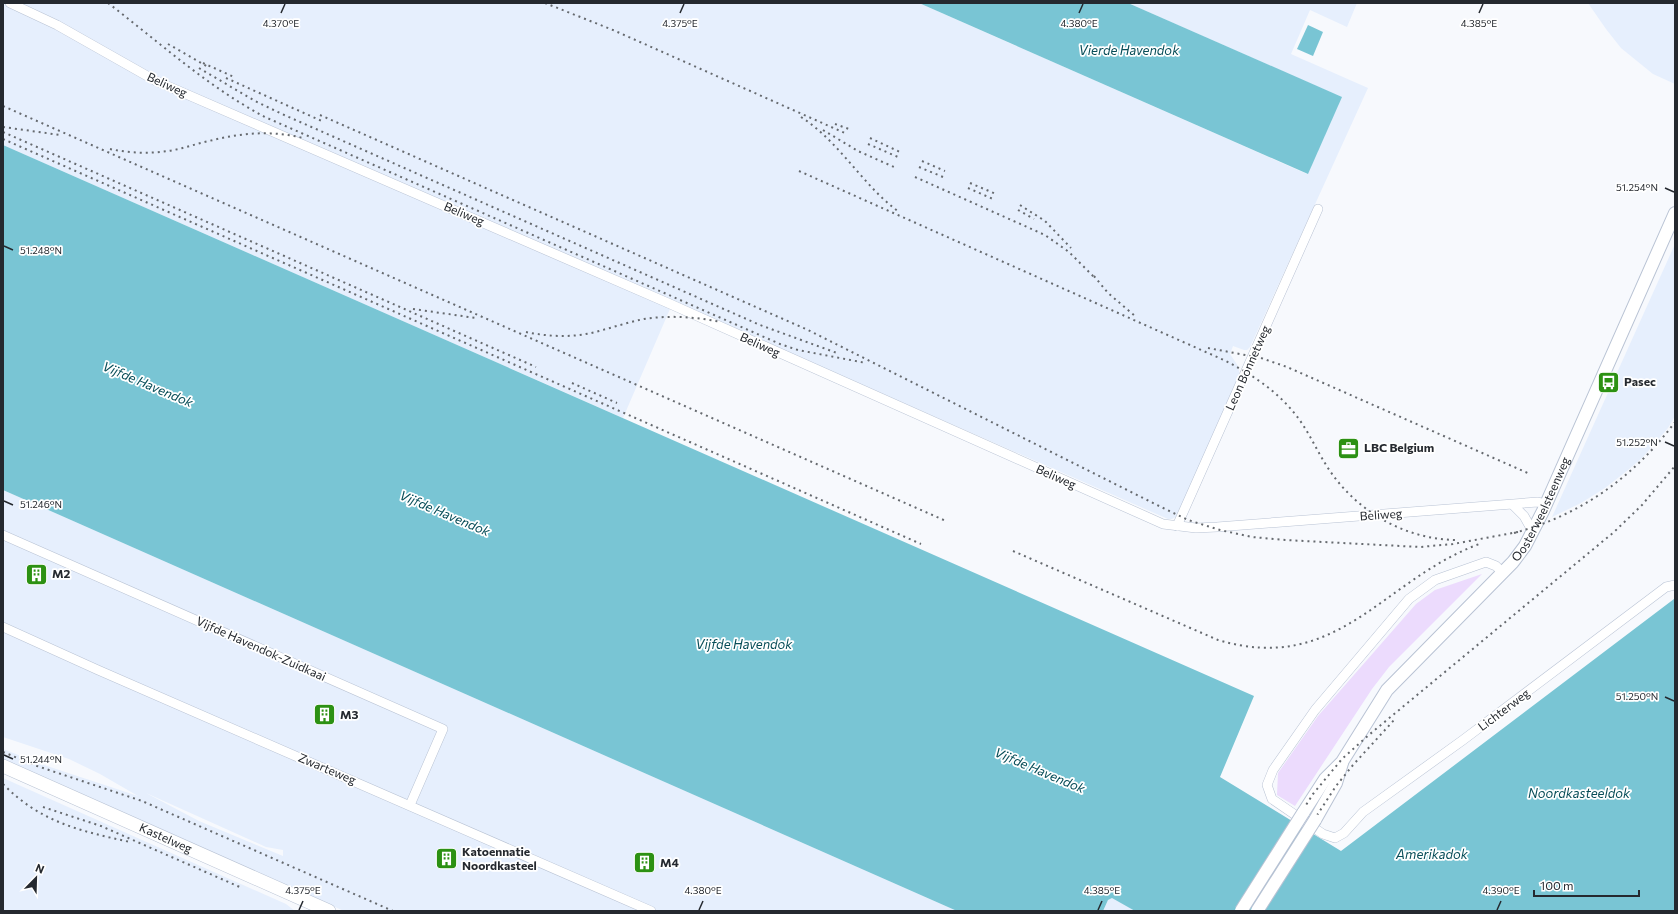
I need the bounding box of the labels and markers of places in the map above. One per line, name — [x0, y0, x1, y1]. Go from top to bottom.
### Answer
bus stop icon: Pasec — [1596, 369, 1622, 395]
place label: Pasec — [1624, 374, 1656, 388]
office icon: LBC Belgium — [1336, 435, 1362, 461]
place label: LBC Belgium — [1364, 440, 1434, 454]
building icon: M2 — [23, 561, 49, 587]
place label: M2 — [52, 566, 71, 580]
building icon: M3 — [311, 702, 337, 728]
place label: M3 — [340, 707, 359, 721]
place label: Katoennatie Noordkasteel — [462, 844, 537, 872]
building icon: Katoennatie Noordkasteel — [433, 846, 459, 872]
building icon: M4 — [632, 850, 658, 876]
place label: M4 — [660, 855, 680, 869]

